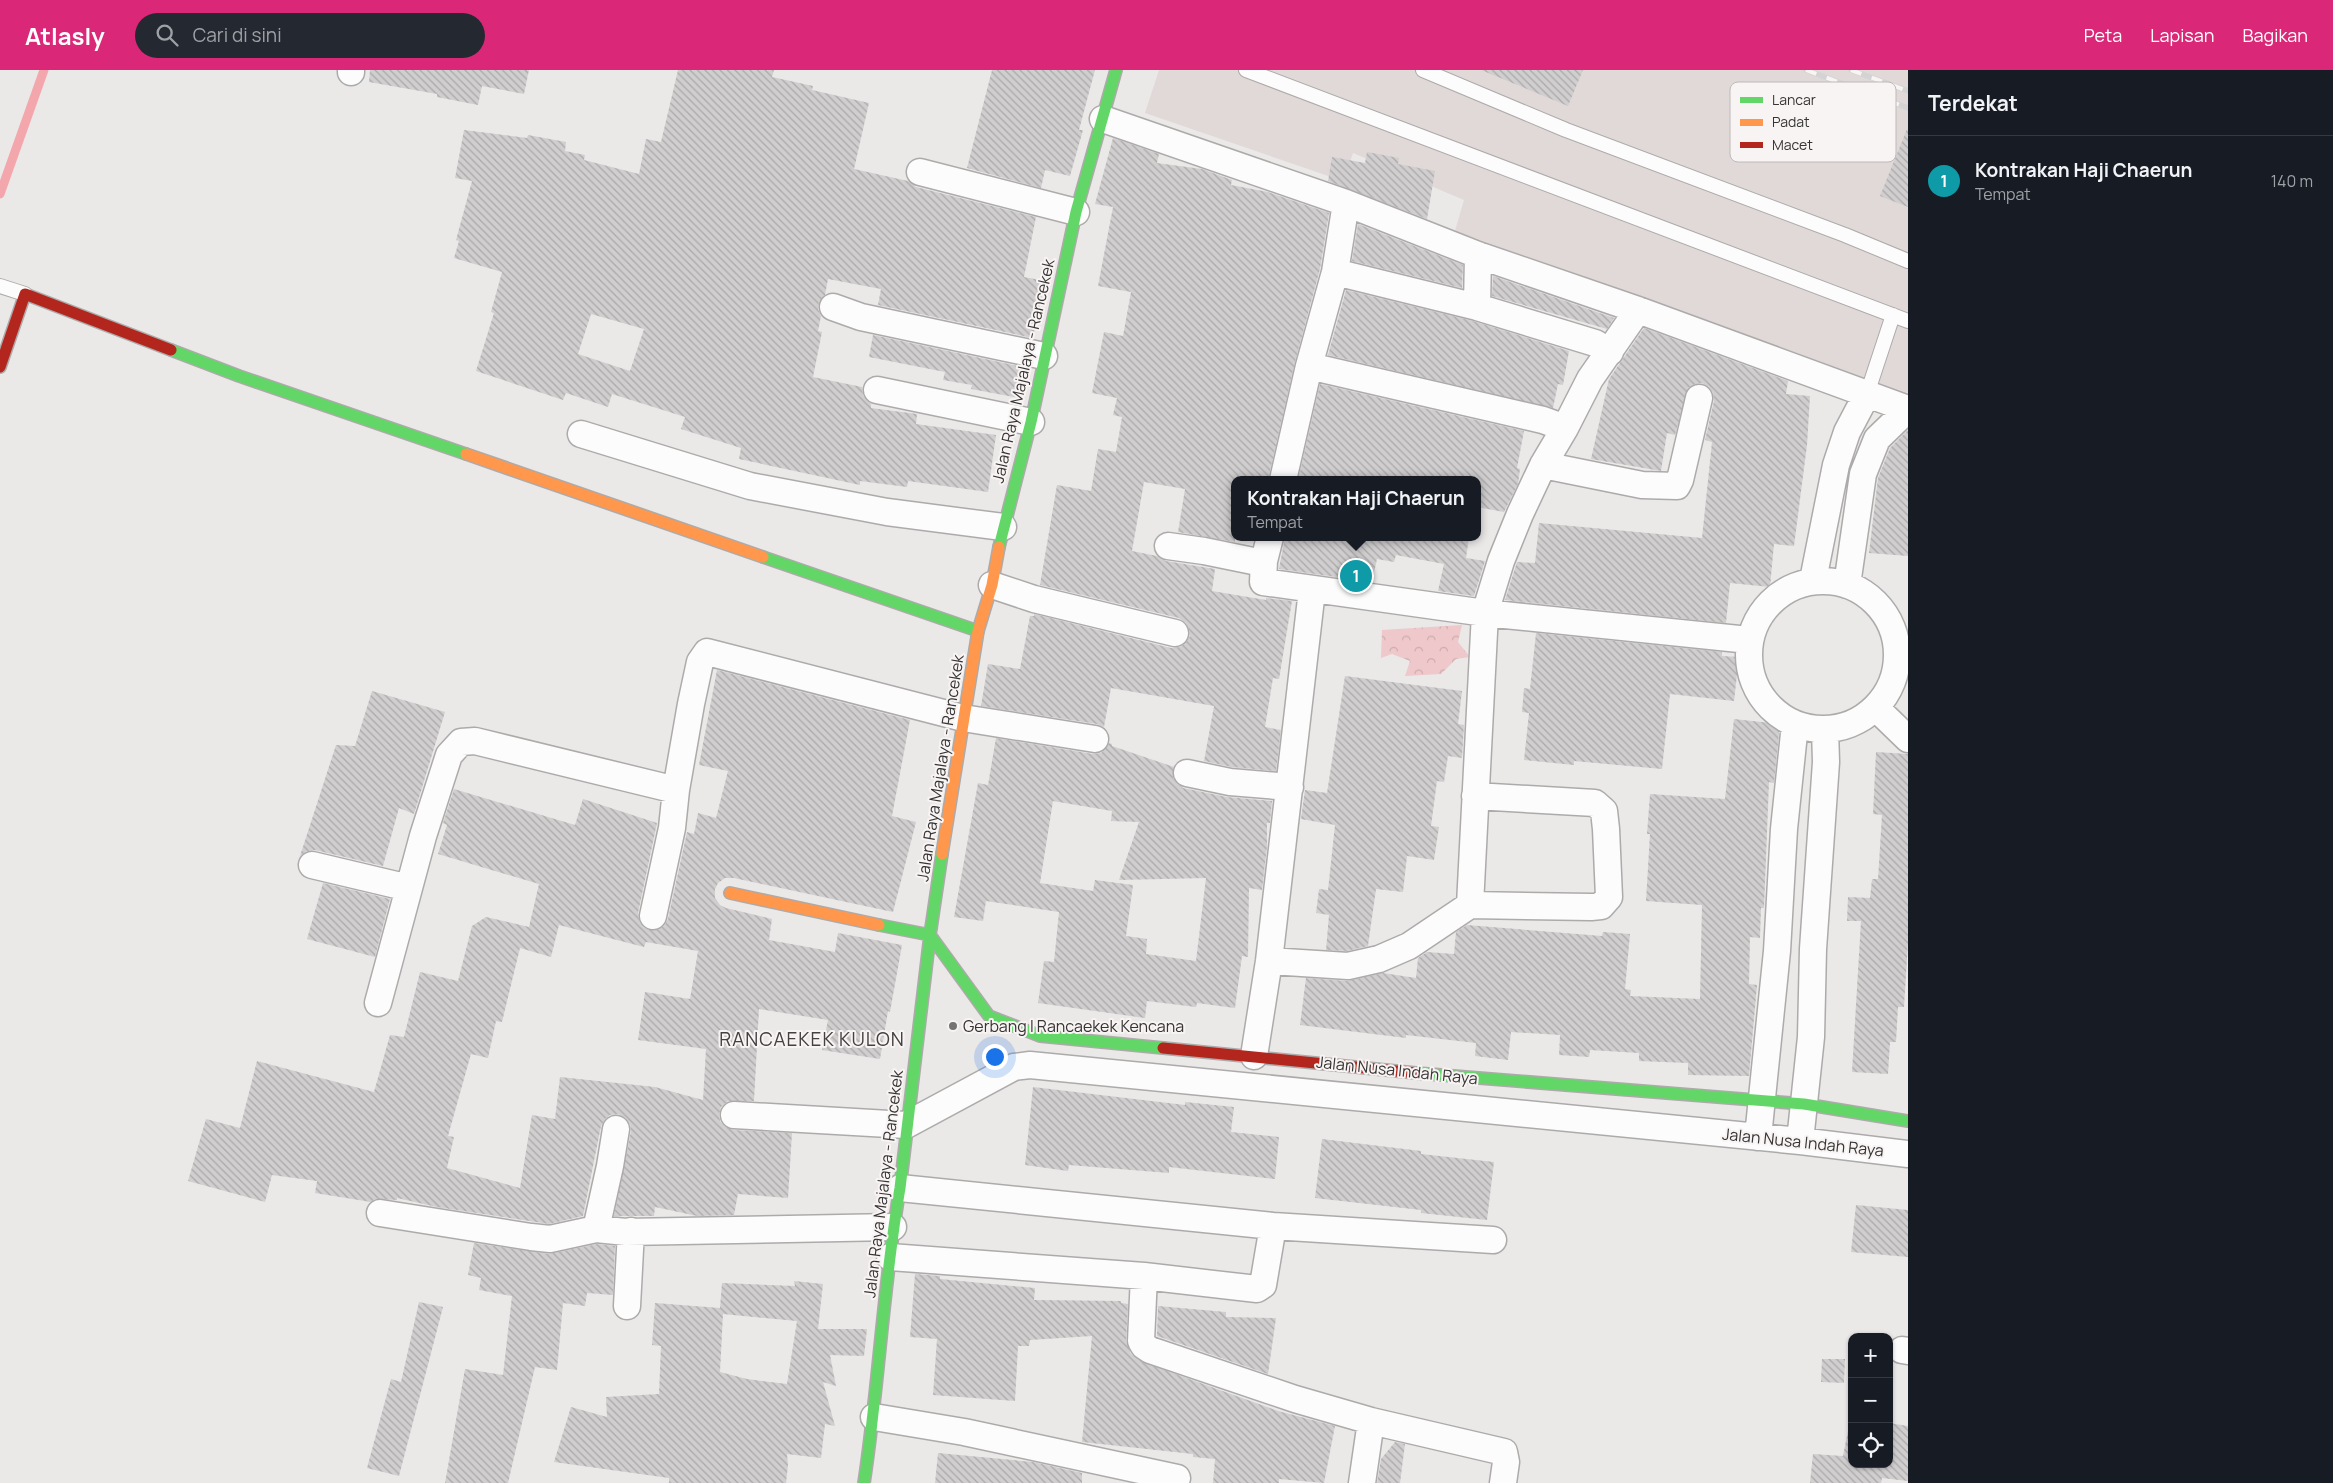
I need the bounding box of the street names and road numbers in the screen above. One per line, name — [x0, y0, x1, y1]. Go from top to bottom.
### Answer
street label: Jalan Raya Majalaya - Rancekek — [986, 256, 1060, 485]
street label: Jalan Raya Majalaya - Rancekek — [911, 652, 969, 883]
street label: Jalan Nusa Indah Raya — [1315, 1051, 1479, 1089]
street label: Jalan Raya Majalaya - Rancekek — [858, 1068, 908, 1299]
street label: Jalan Nusa Indah Raya — [1721, 1123, 1885, 1161]

